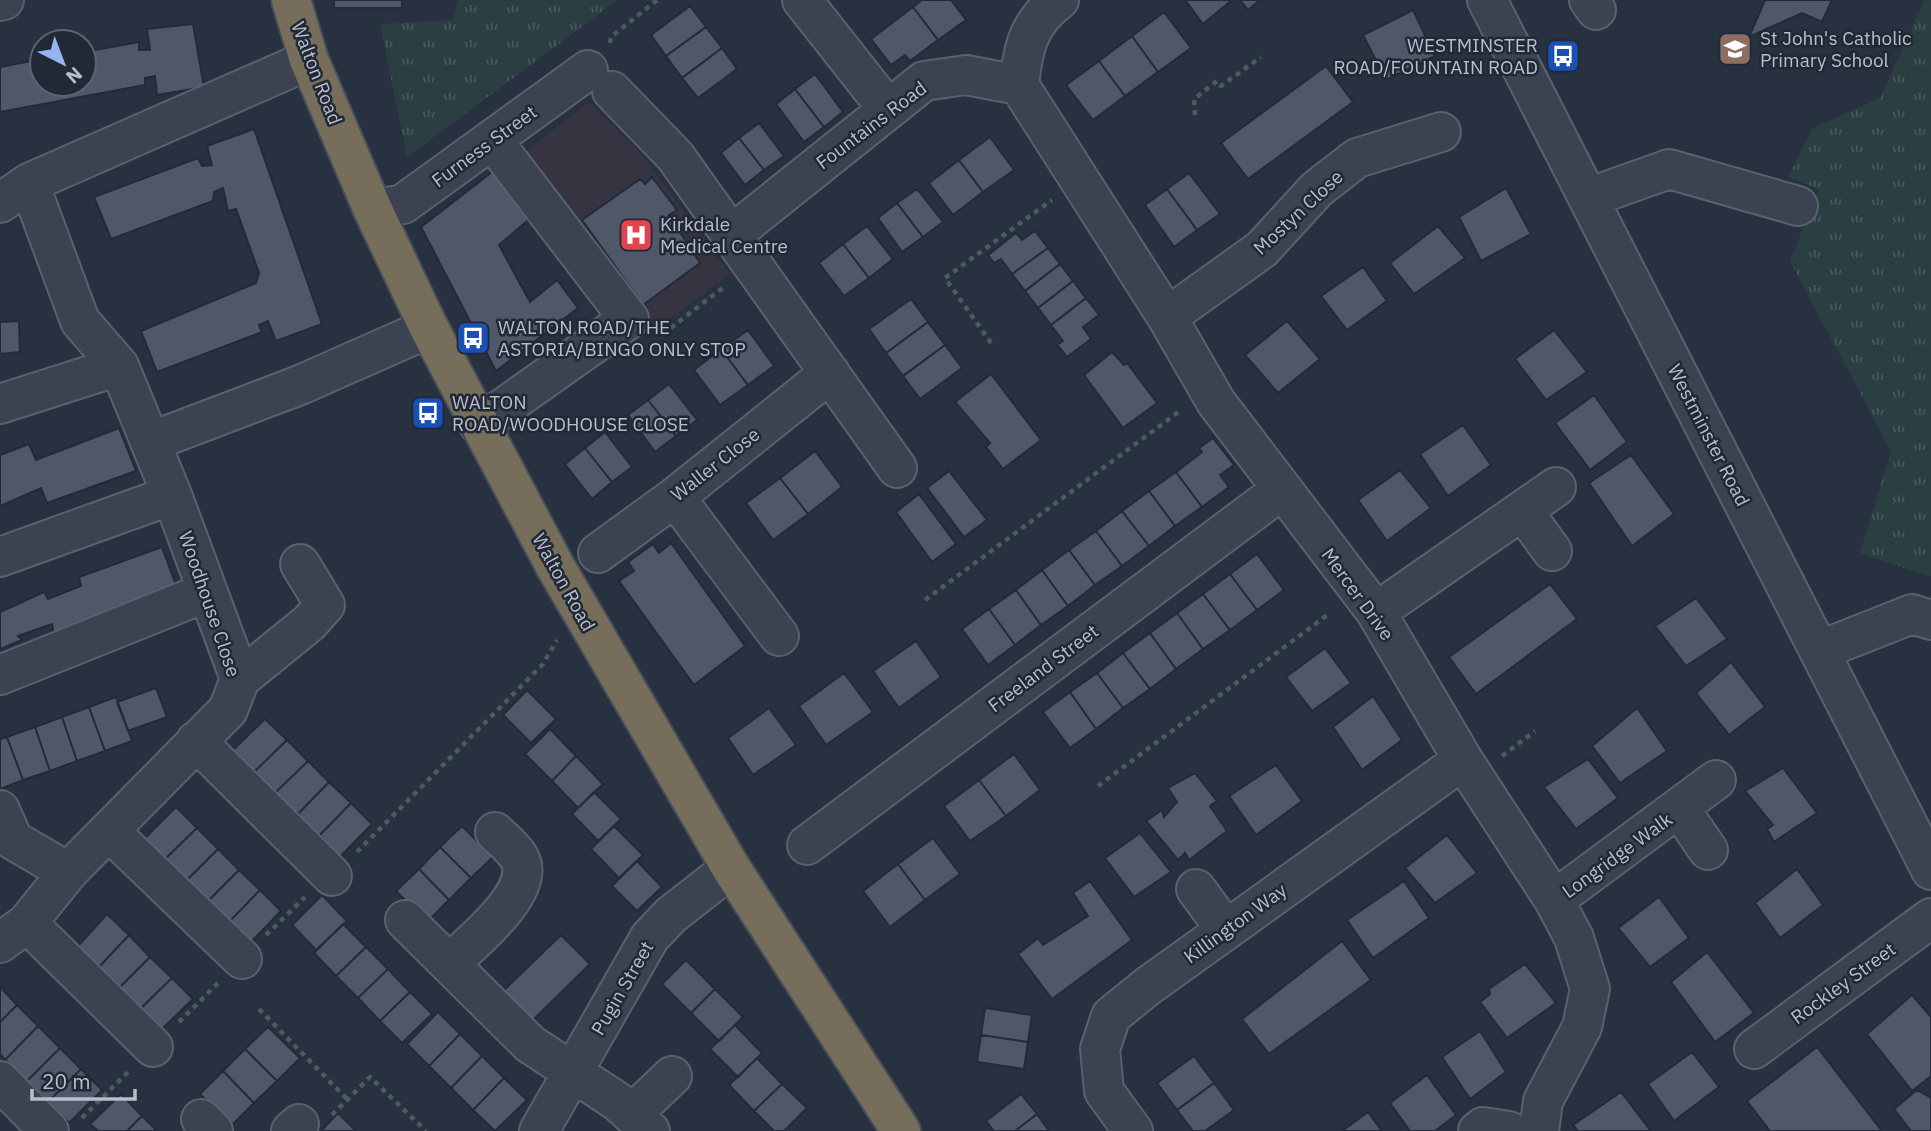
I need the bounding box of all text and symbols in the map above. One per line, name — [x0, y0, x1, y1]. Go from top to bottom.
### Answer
street label: Walton Road — [286, 18, 348, 128]
place label: St John's Catholic Primary School — [1760, 26, 1912, 72]
north arrow — [28, 28, 98, 98]
school or university icon: St John's Catholic Primary School — [1716, 30, 1754, 68]
place label: WESTMINSTER ROAD/FOUNTAIN ROAD — [1333, 33, 1538, 79]
bus stop icon: WESTMINSTER ROAD/FOUNTAIN ROAD — [1544, 37, 1582, 75]
text: N — [61, 62, 88, 89]
street label: Fountains Road — [811, 76, 931, 174]
street label: Furness Street — [427, 100, 541, 192]
street label: Mostyn Close — [1248, 164, 1348, 260]
place label: Kirkdale Medical Centre — [660, 212, 788, 258]
hospital icon: Kirkdale Medical Centre — [617, 216, 655, 254]
place label: WALTON ROAD/THE ASTORIA/BINGO ONLY STOP — [498, 315, 746, 361]
bus stop icon: WALTON ROAD/THE ASTORIA/BINGO ONLY STOP — [454, 319, 492, 357]
street label: Westminster Road — [1663, 360, 1755, 510]
place label: WALTON ROAD/WOODHOUSE CLOSE — [452, 390, 689, 436]
bus stop icon: WALTON ROAD/WOODHOUSE CLOSE — [409, 394, 447, 432]
street label: Waller Close — [666, 422, 764, 506]
street label: Woodhouse Close — [174, 528, 246, 680]
street label: Walton Road — [527, 529, 601, 635]
street label: Mercer Drive — [1317, 543, 1399, 645]
street label: Freeland Street — [983, 619, 1103, 717]
street label: Longridge Walk — [1557, 807, 1677, 903]
street label: Killington Way — [1179, 877, 1292, 968]
street label: Pugin Street — [585, 937, 659, 1039]
street label: Rockley Street — [1786, 937, 1900, 1029]
scale bar — [32, 1058, 135, 1102]
text: 20 m — [42, 1067, 91, 1095]

